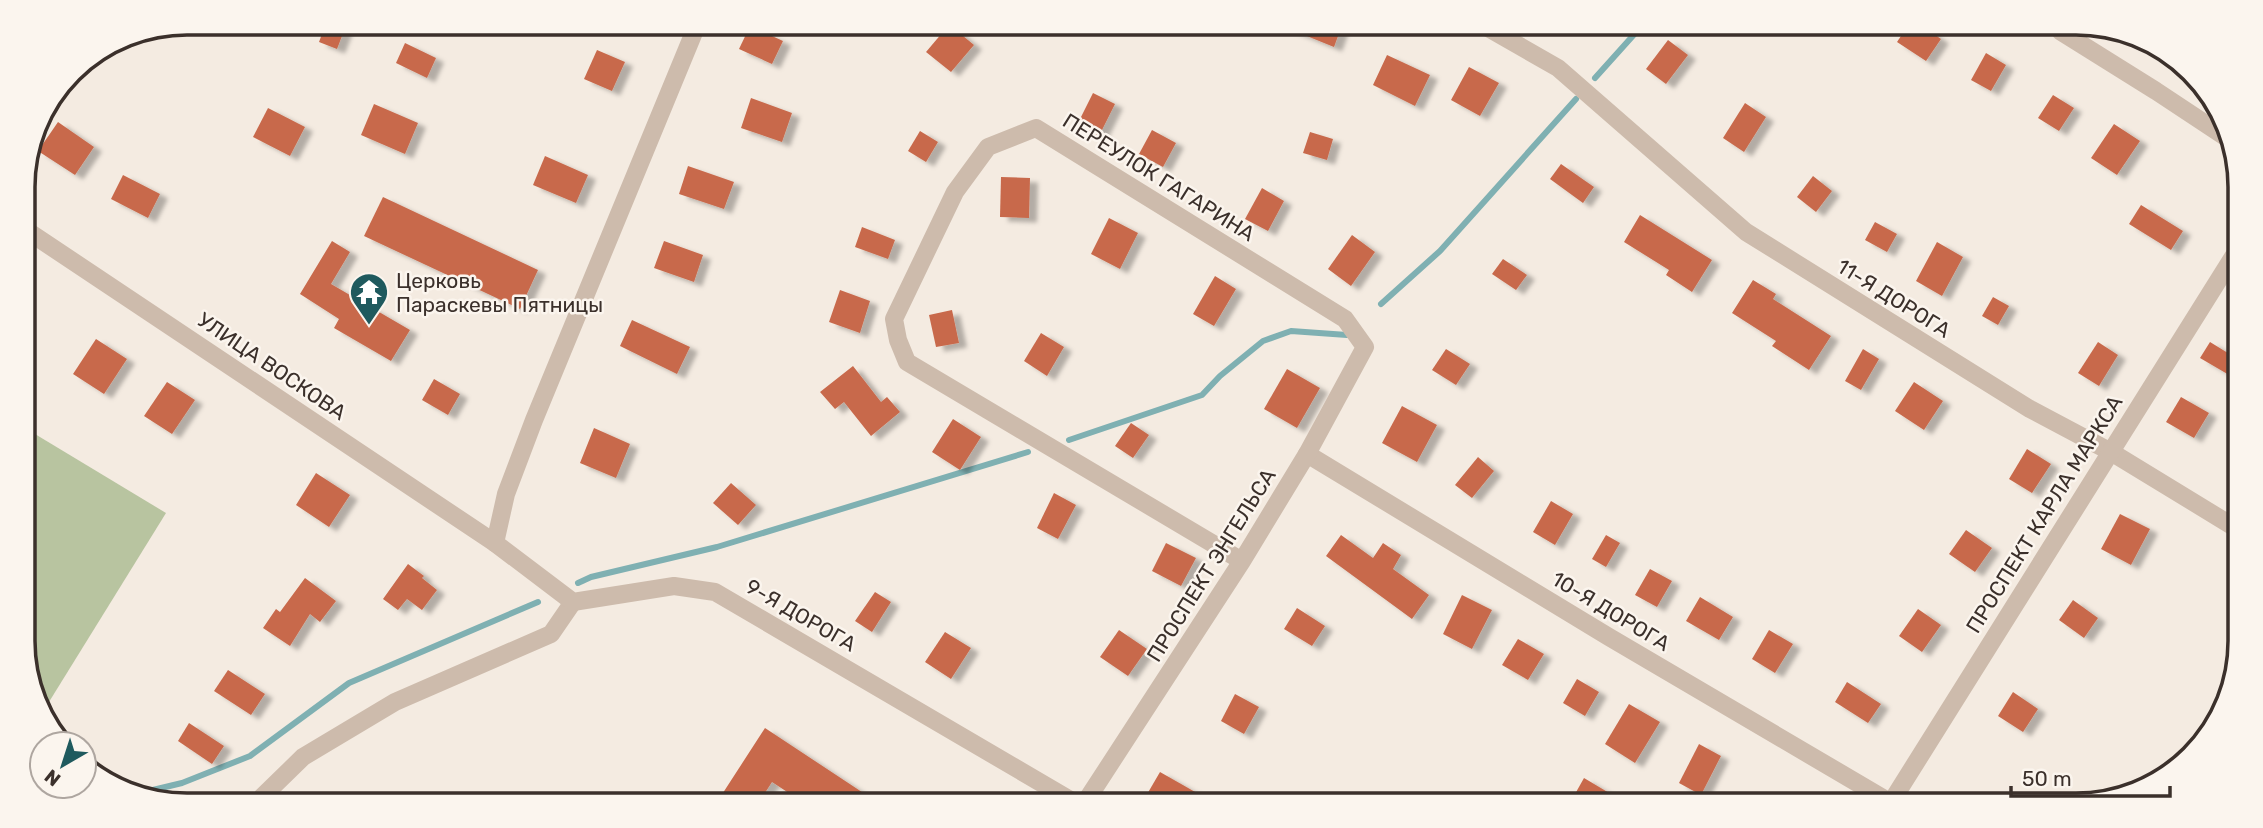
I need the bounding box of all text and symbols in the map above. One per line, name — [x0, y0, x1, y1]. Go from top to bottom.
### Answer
street label: ПЕРЕУЛОК ГАГАРИНА — [1058, 108, 1260, 246]
street label: 11-Я ДОРОГА — [1833, 253, 1955, 343]
place label: Церковь Параскевы Пятницы — [396, 268, 603, 317]
temple icon: Церковь Параскевы Пятницы — [348, 271, 390, 326]
street label: УЛИЦА ВОСКОВА — [193, 307, 351, 425]
street label: ПРОСПЕКТ КАРЛА МАРКСА — [1961, 391, 2127, 637]
street label: ПРОСПЕКТ ЭНГЕЛЬСА — [1141, 464, 1281, 666]
street label: 10-Я ДОРОГА — [1547, 566, 1675, 656]
street label: 9-Я ДОРОГА — [741, 573, 861, 657]
north arrow — [28, 730, 98, 800]
scale bar — [2011, 754, 2170, 798]
text: N — [40, 765, 65, 791]
text: 50 m — [2022, 766, 2072, 791]

